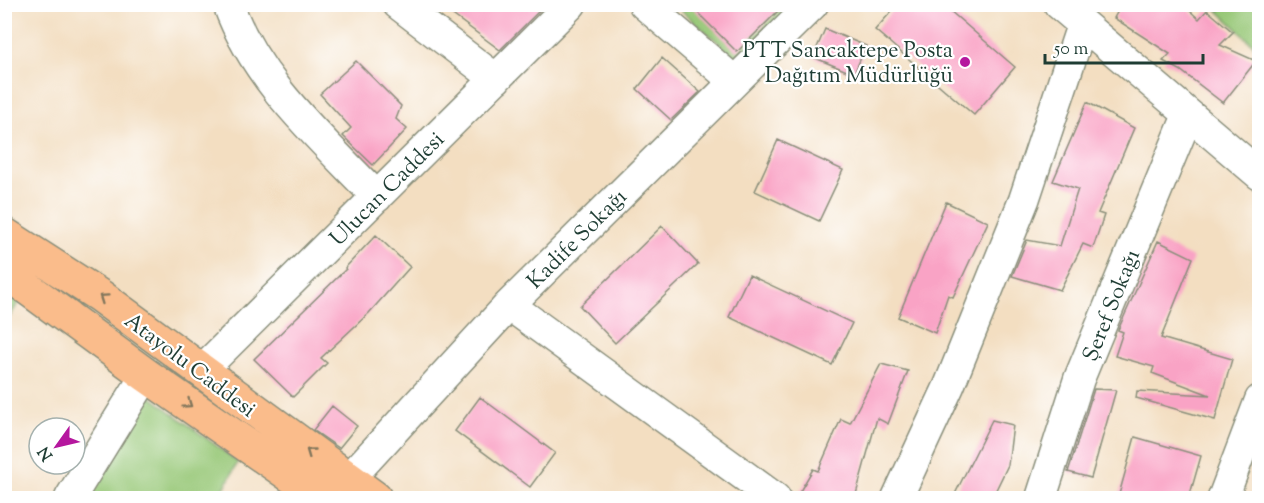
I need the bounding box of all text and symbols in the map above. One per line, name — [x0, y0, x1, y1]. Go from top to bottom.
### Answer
scale bar — [1045, 27, 1202, 65]
place label: PTT Sancaktepe Posta Dağıtım Müdürlüğü — [743, 36, 953, 93]
text: 50 m — [1053, 37, 1089, 63]
marker: PTT Sancaktepe Posta Dağıtım Müdürlüğü — [958, 55, 972, 69]
street label: Ulucan Caddesi — [323, 125, 453, 255]
street label: Kadife Sokağı — [521, 183, 636, 298]
street label: Şeref Sokağı — [1076, 245, 1150, 367]
one-way arrow — [99, 295, 110, 306]
street label: Atayolu Caddesi — [117, 306, 262, 427]
one-way arrow — [181, 397, 192, 408]
north arrow — [27, 416, 87, 476]
text: N — [33, 441, 60, 465]
one-way arrow — [306, 448, 317, 459]

